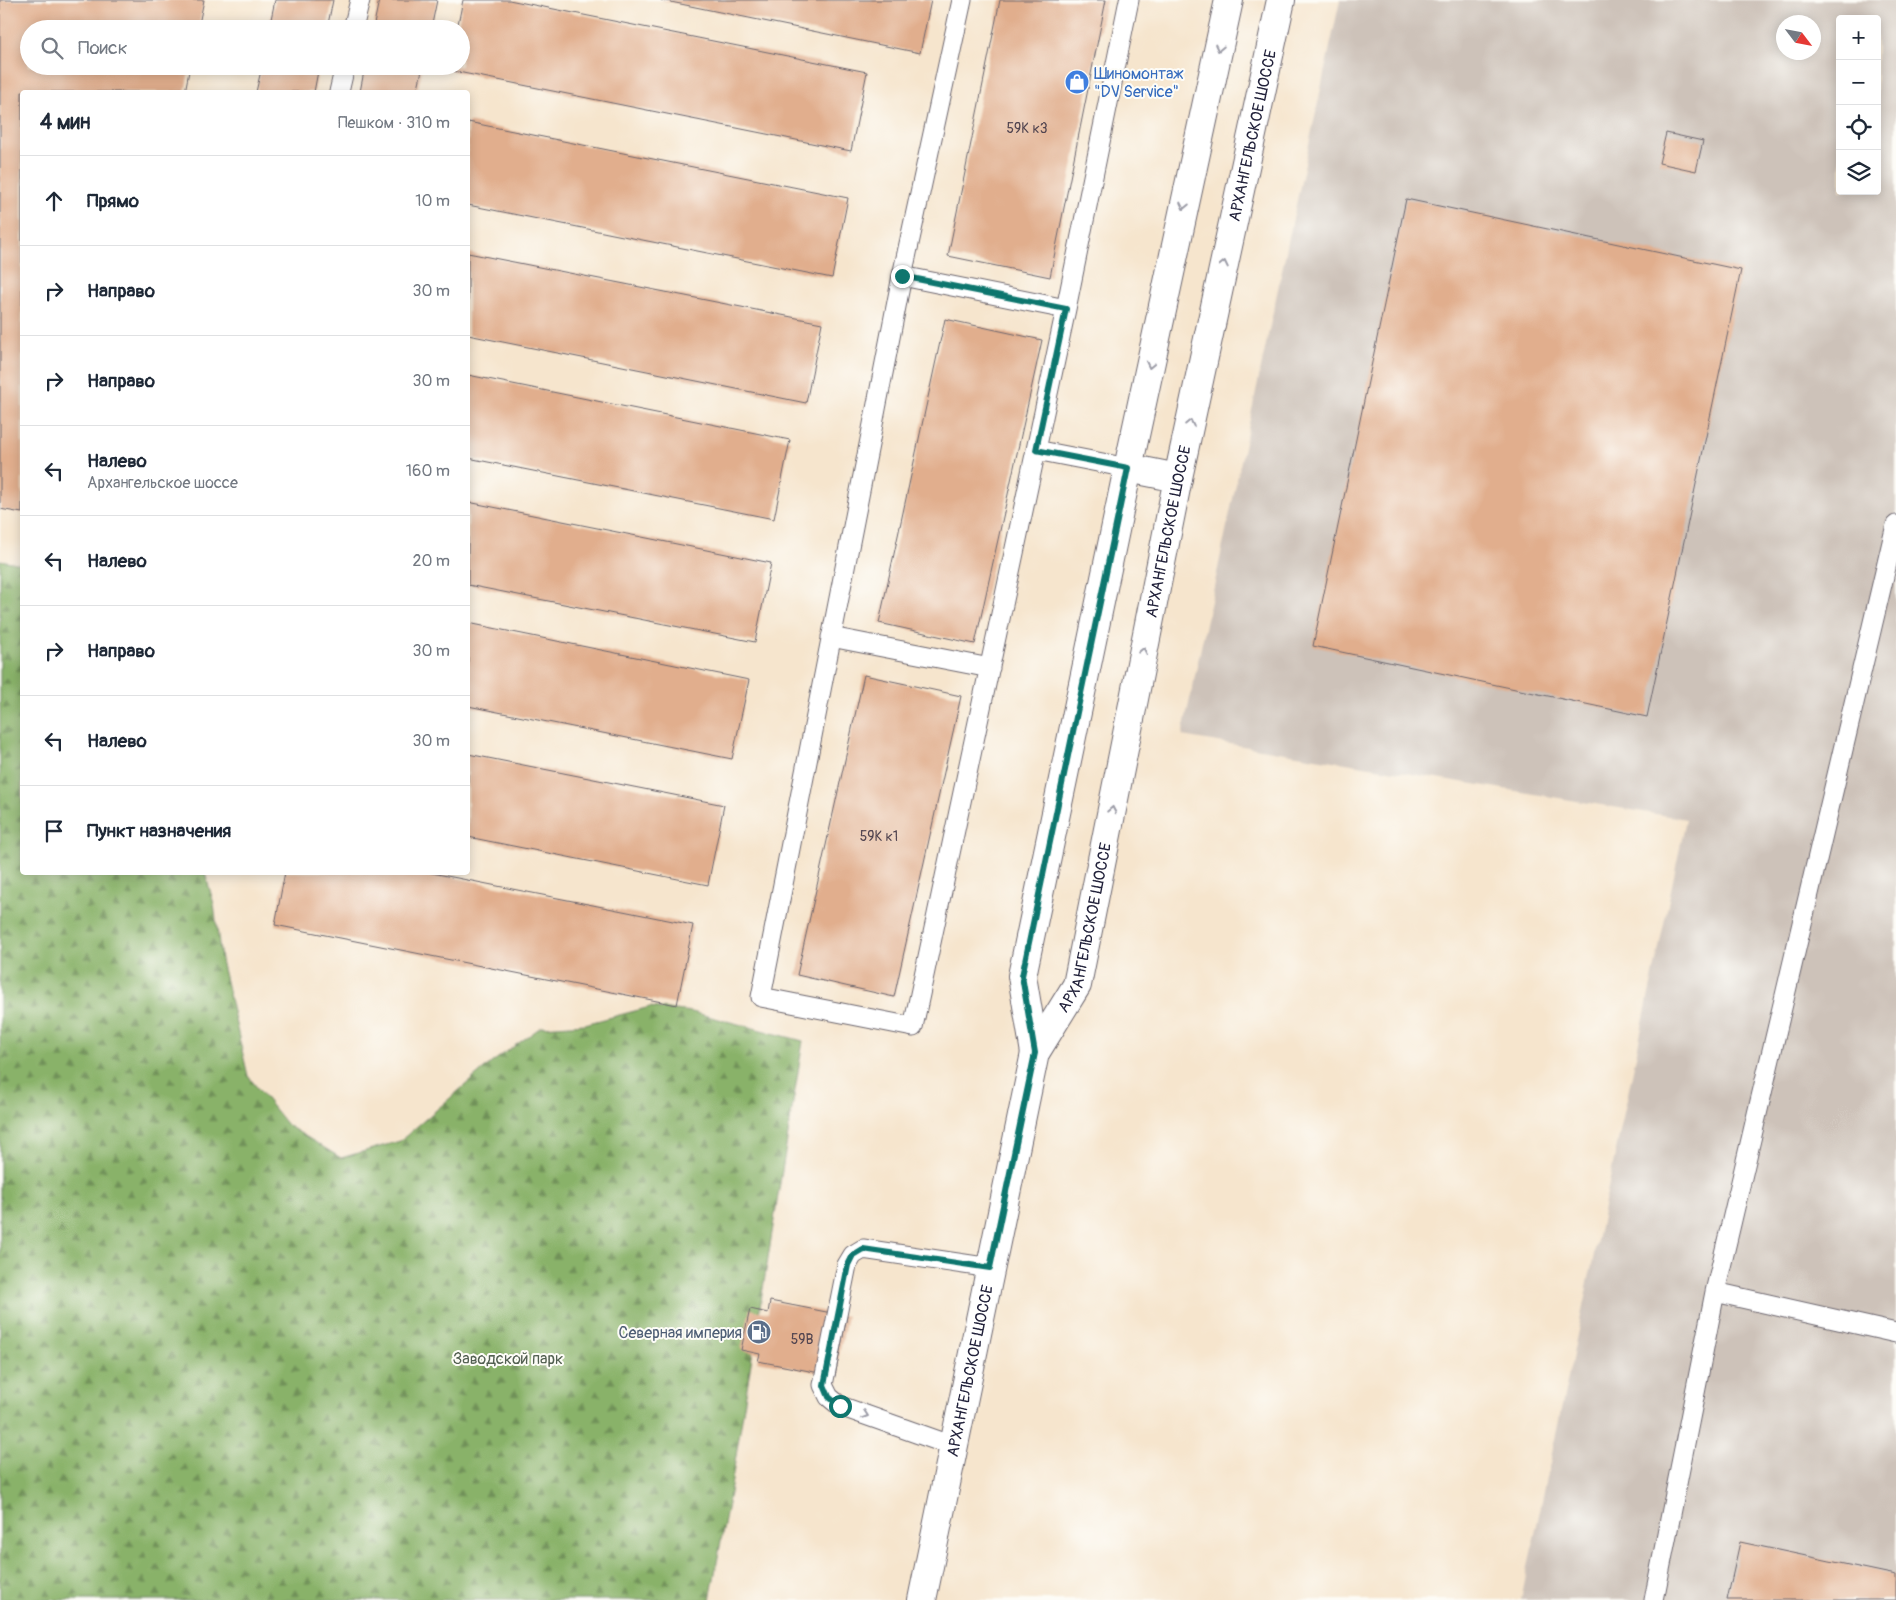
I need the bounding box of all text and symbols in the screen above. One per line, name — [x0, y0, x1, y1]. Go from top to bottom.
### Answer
north arrow — [1776, 15, 1821, 60]
map controls — [1836, 15, 1881, 195]
button: + — [1836, 15, 1881, 60]
search box — [20, 20, 470, 75]
icon: search — [38, 34, 66, 62]
text: Поиск — [78, 36, 128, 60]
one-way arrow — [1214, 43, 1225, 52]
street label: АРХАНГЕЛЬСКОЕ ШОССЕ — [1225, 48, 1281, 223]
button: − — [1836, 60, 1881, 105]
place label: Шиномонтаж "DV Service" — [1094, 64, 1184, 102]
shop icon: Шиномонтаж "DV Service" — [1064, 69, 1090, 95]
button: locate — [1836, 105, 1881, 150]
text: 4 мин — [40, 109, 90, 136]
text: Пешком · 310 m — [338, 113, 450, 133]
house number: 59К к3 — [1007, 120, 1048, 137]
button: layers — [1836, 150, 1881, 195]
icon: ahead — [40, 187, 68, 215]
text: Прямо — [87, 189, 139, 213]
text: 10 m — [415, 191, 450, 211]
one-way arrow — [1180, 202, 1190, 211]
one-way arrow — [1218, 259, 1229, 268]
route end — [891, 265, 914, 288]
icon: right — [40, 277, 68, 305]
text: Направо — [87, 279, 155, 303]
text: 30 m — [412, 281, 450, 301]
one-way arrow — [1145, 361, 1156, 370]
icon: right — [40, 367, 68, 395]
text: Направо — [87, 369, 155, 393]
text: 30 m — [412, 371, 450, 391]
one-way arrow — [1184, 418, 1194, 427]
street label: АРХАНГЕЛЬСКОЕ ШОССЕ — [1141, 444, 1196, 619]
text: Налево — [87, 449, 147, 473]
icon: left — [40, 457, 68, 485]
text: 160 m — [406, 461, 450, 481]
text: Архангельское шоссе — [87, 473, 238, 493]
icon: left — [40, 547, 68, 575]
text: Налево — [87, 549, 147, 573]
text: 20 m — [412, 551, 450, 571]
icon: right — [40, 637, 68, 665]
text: Направо — [87, 639, 155, 663]
text: 30 m — [412, 641, 450, 661]
one-way arrow — [1138, 646, 1148, 655]
icon: left — [40, 727, 68, 755]
text: Налево — [87, 729, 147, 753]
text: 30 m — [412, 731, 450, 751]
one-way arrow — [1106, 805, 1116, 814]
icon: arrive — [40, 817, 68, 845]
text: Пункт назначения — [87, 819, 231, 843]
house number: 59К к1 — [860, 828, 898, 845]
street label: АРХАНГЕЛЬСКОЕ ШОССЕ — [1054, 841, 1116, 1016]
street label: АРХАНГЕЛЬСКОЕ ШОССЕ — [943, 1283, 998, 1459]
fuel station icon: Северная империя — [746, 1319, 772, 1345]
place label: Северная империя — [619, 1323, 742, 1343]
house number: 59В — [791, 1331, 813, 1348]
park label: Заводской парк — [453, 1349, 563, 1369]
route start — [829, 1395, 852, 1418]
one-way arrow — [860, 1409, 869, 1419]

